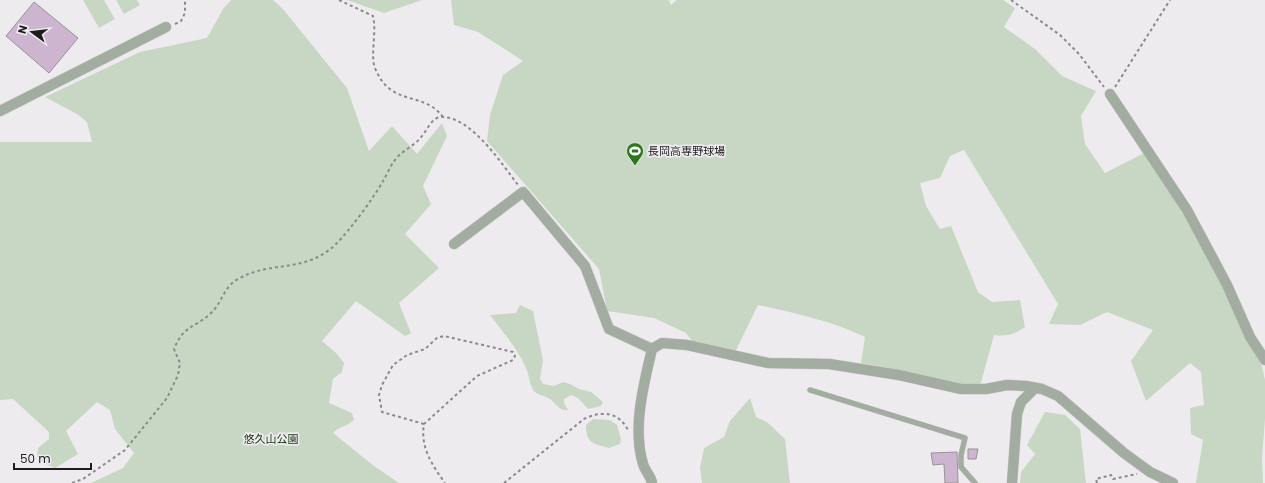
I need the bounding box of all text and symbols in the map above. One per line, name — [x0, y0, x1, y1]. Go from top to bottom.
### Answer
north arrow — [12, 12, 52, 52]
text: N — [14, 23, 31, 35]
sports icon: 長岡高専野球場 — [625, 141, 645, 166]
place label: 長岡高専野球場 — [648, 143, 725, 159]
park label: 悠久山公園 — [244, 431, 299, 447]
scale bar — [14, 445, 91, 471]
text: 50 m — [20, 450, 51, 467]

